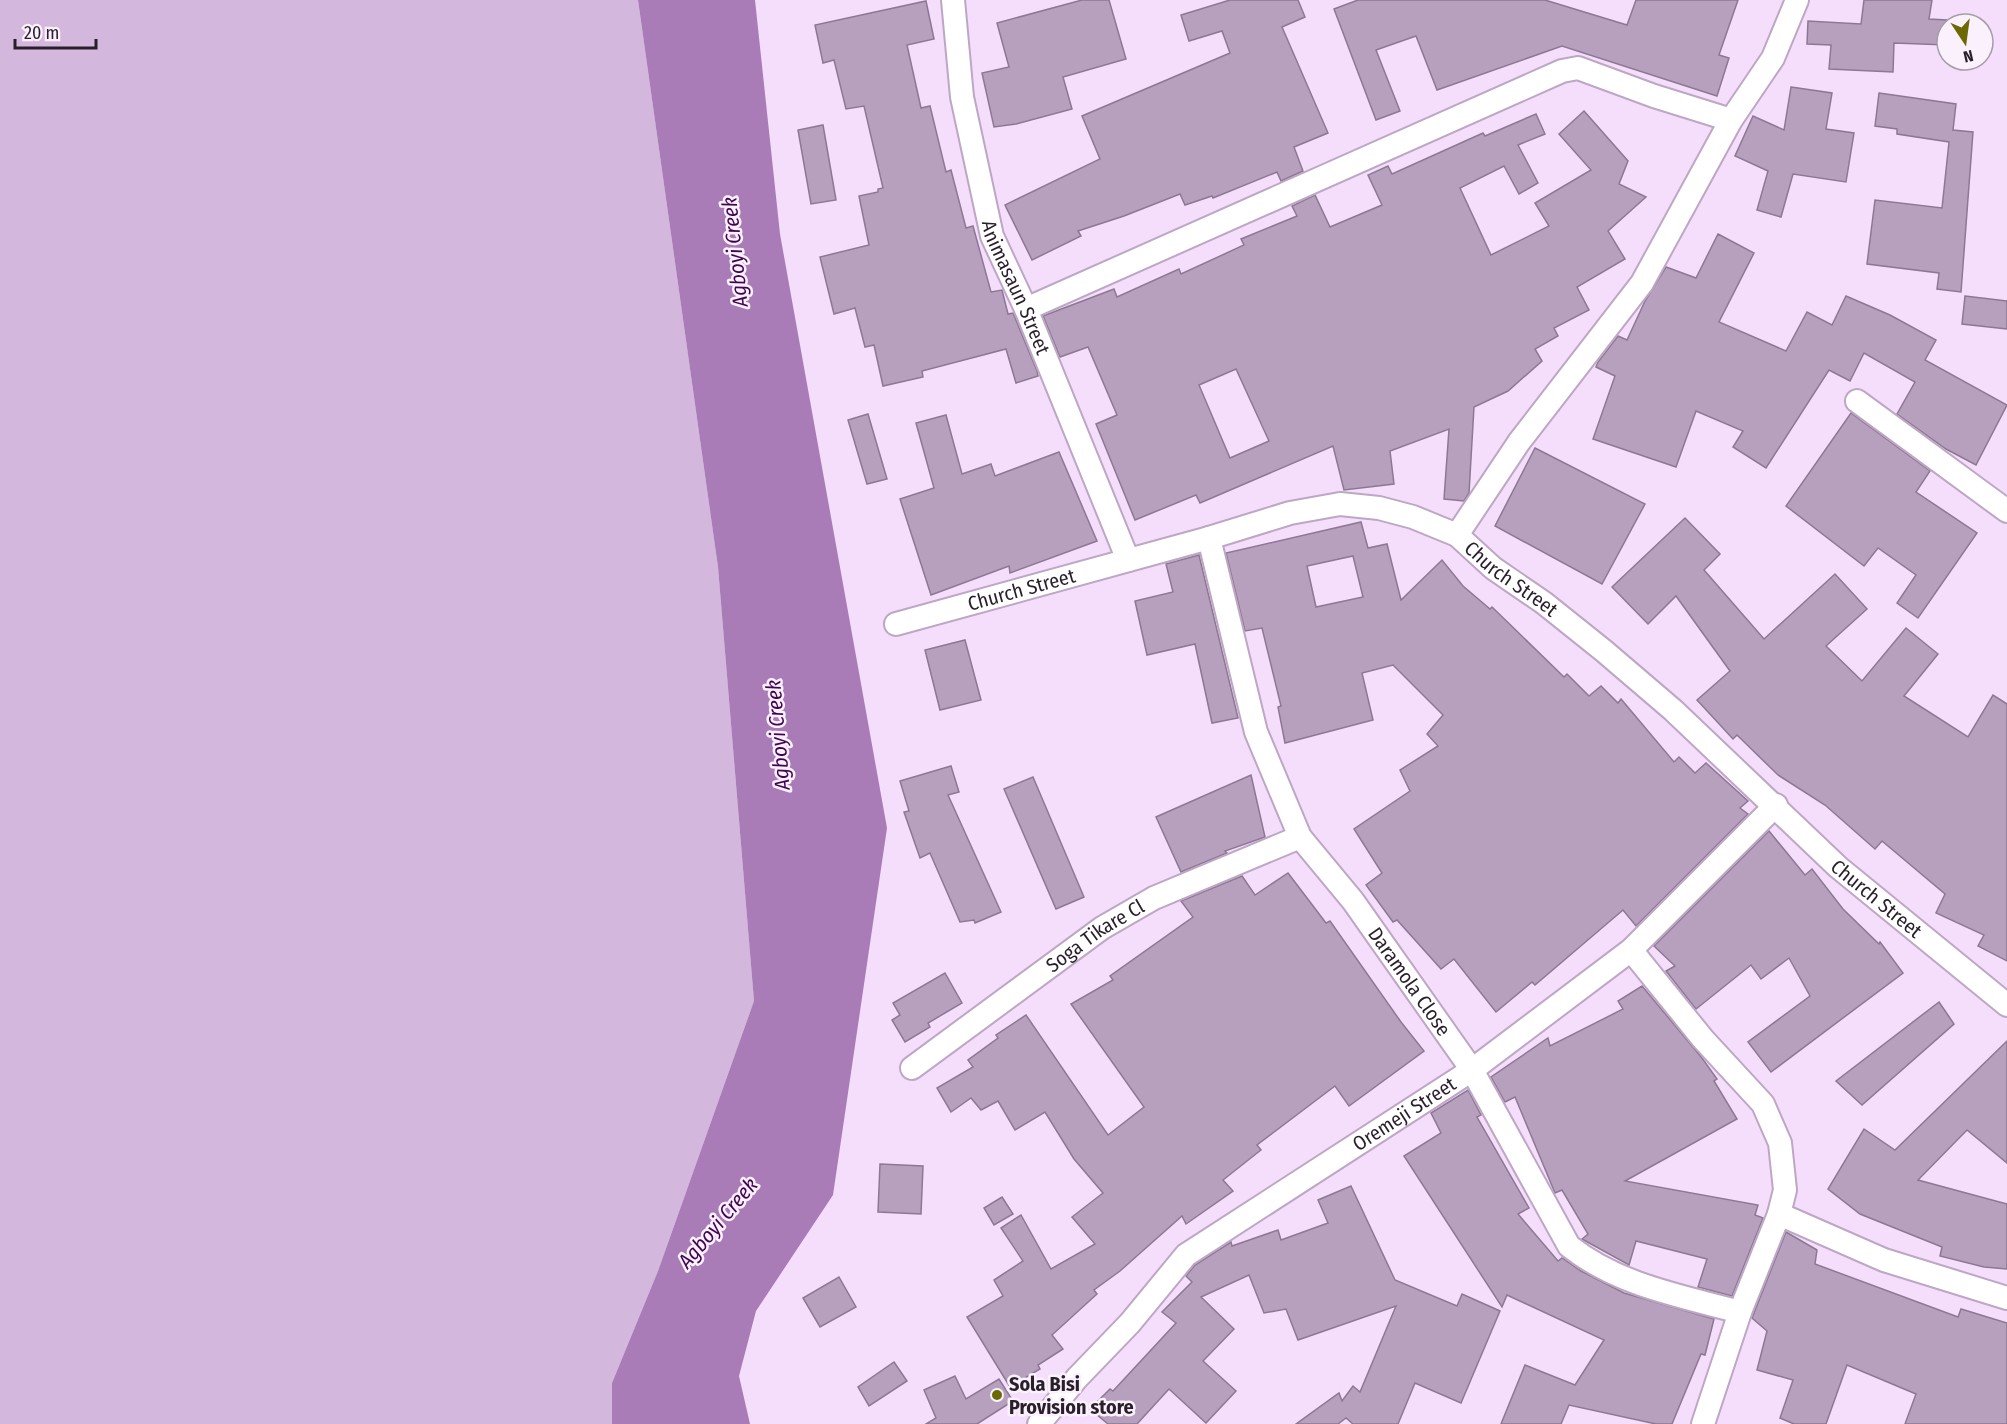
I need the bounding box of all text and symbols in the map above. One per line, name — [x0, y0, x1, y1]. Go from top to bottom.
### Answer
scale bar — [15, 12, 96, 50]
north arrow — [1935, 12, 1995, 72]
text: 20 m — [24, 22, 59, 44]
text: N — [1961, 46, 1975, 66]
water label: Agboyi Creek — [716, 196, 754, 309]
street label: Animasaun Street — [977, 218, 1055, 358]
street label: Church Street — [1460, 536, 1563, 622]
street label: Church Street — [965, 563, 1078, 616]
water label: Agboyi Creek — [760, 679, 796, 792]
street label: Church Street — [1826, 855, 1927, 943]
street label: Soga Tikare Cl — [1041, 894, 1148, 977]
street label: Daramola Close — [1363, 923, 1456, 1040]
street label: Oremeji Street — [1348, 1071, 1461, 1156]
water label: Agboyi Creek — [672, 1172, 763, 1274]
place label: Sola Bisi Provision store — [1009, 1372, 1134, 1419]
marker: Sola Bisi Provision store — [990, 1388, 1004, 1402]

